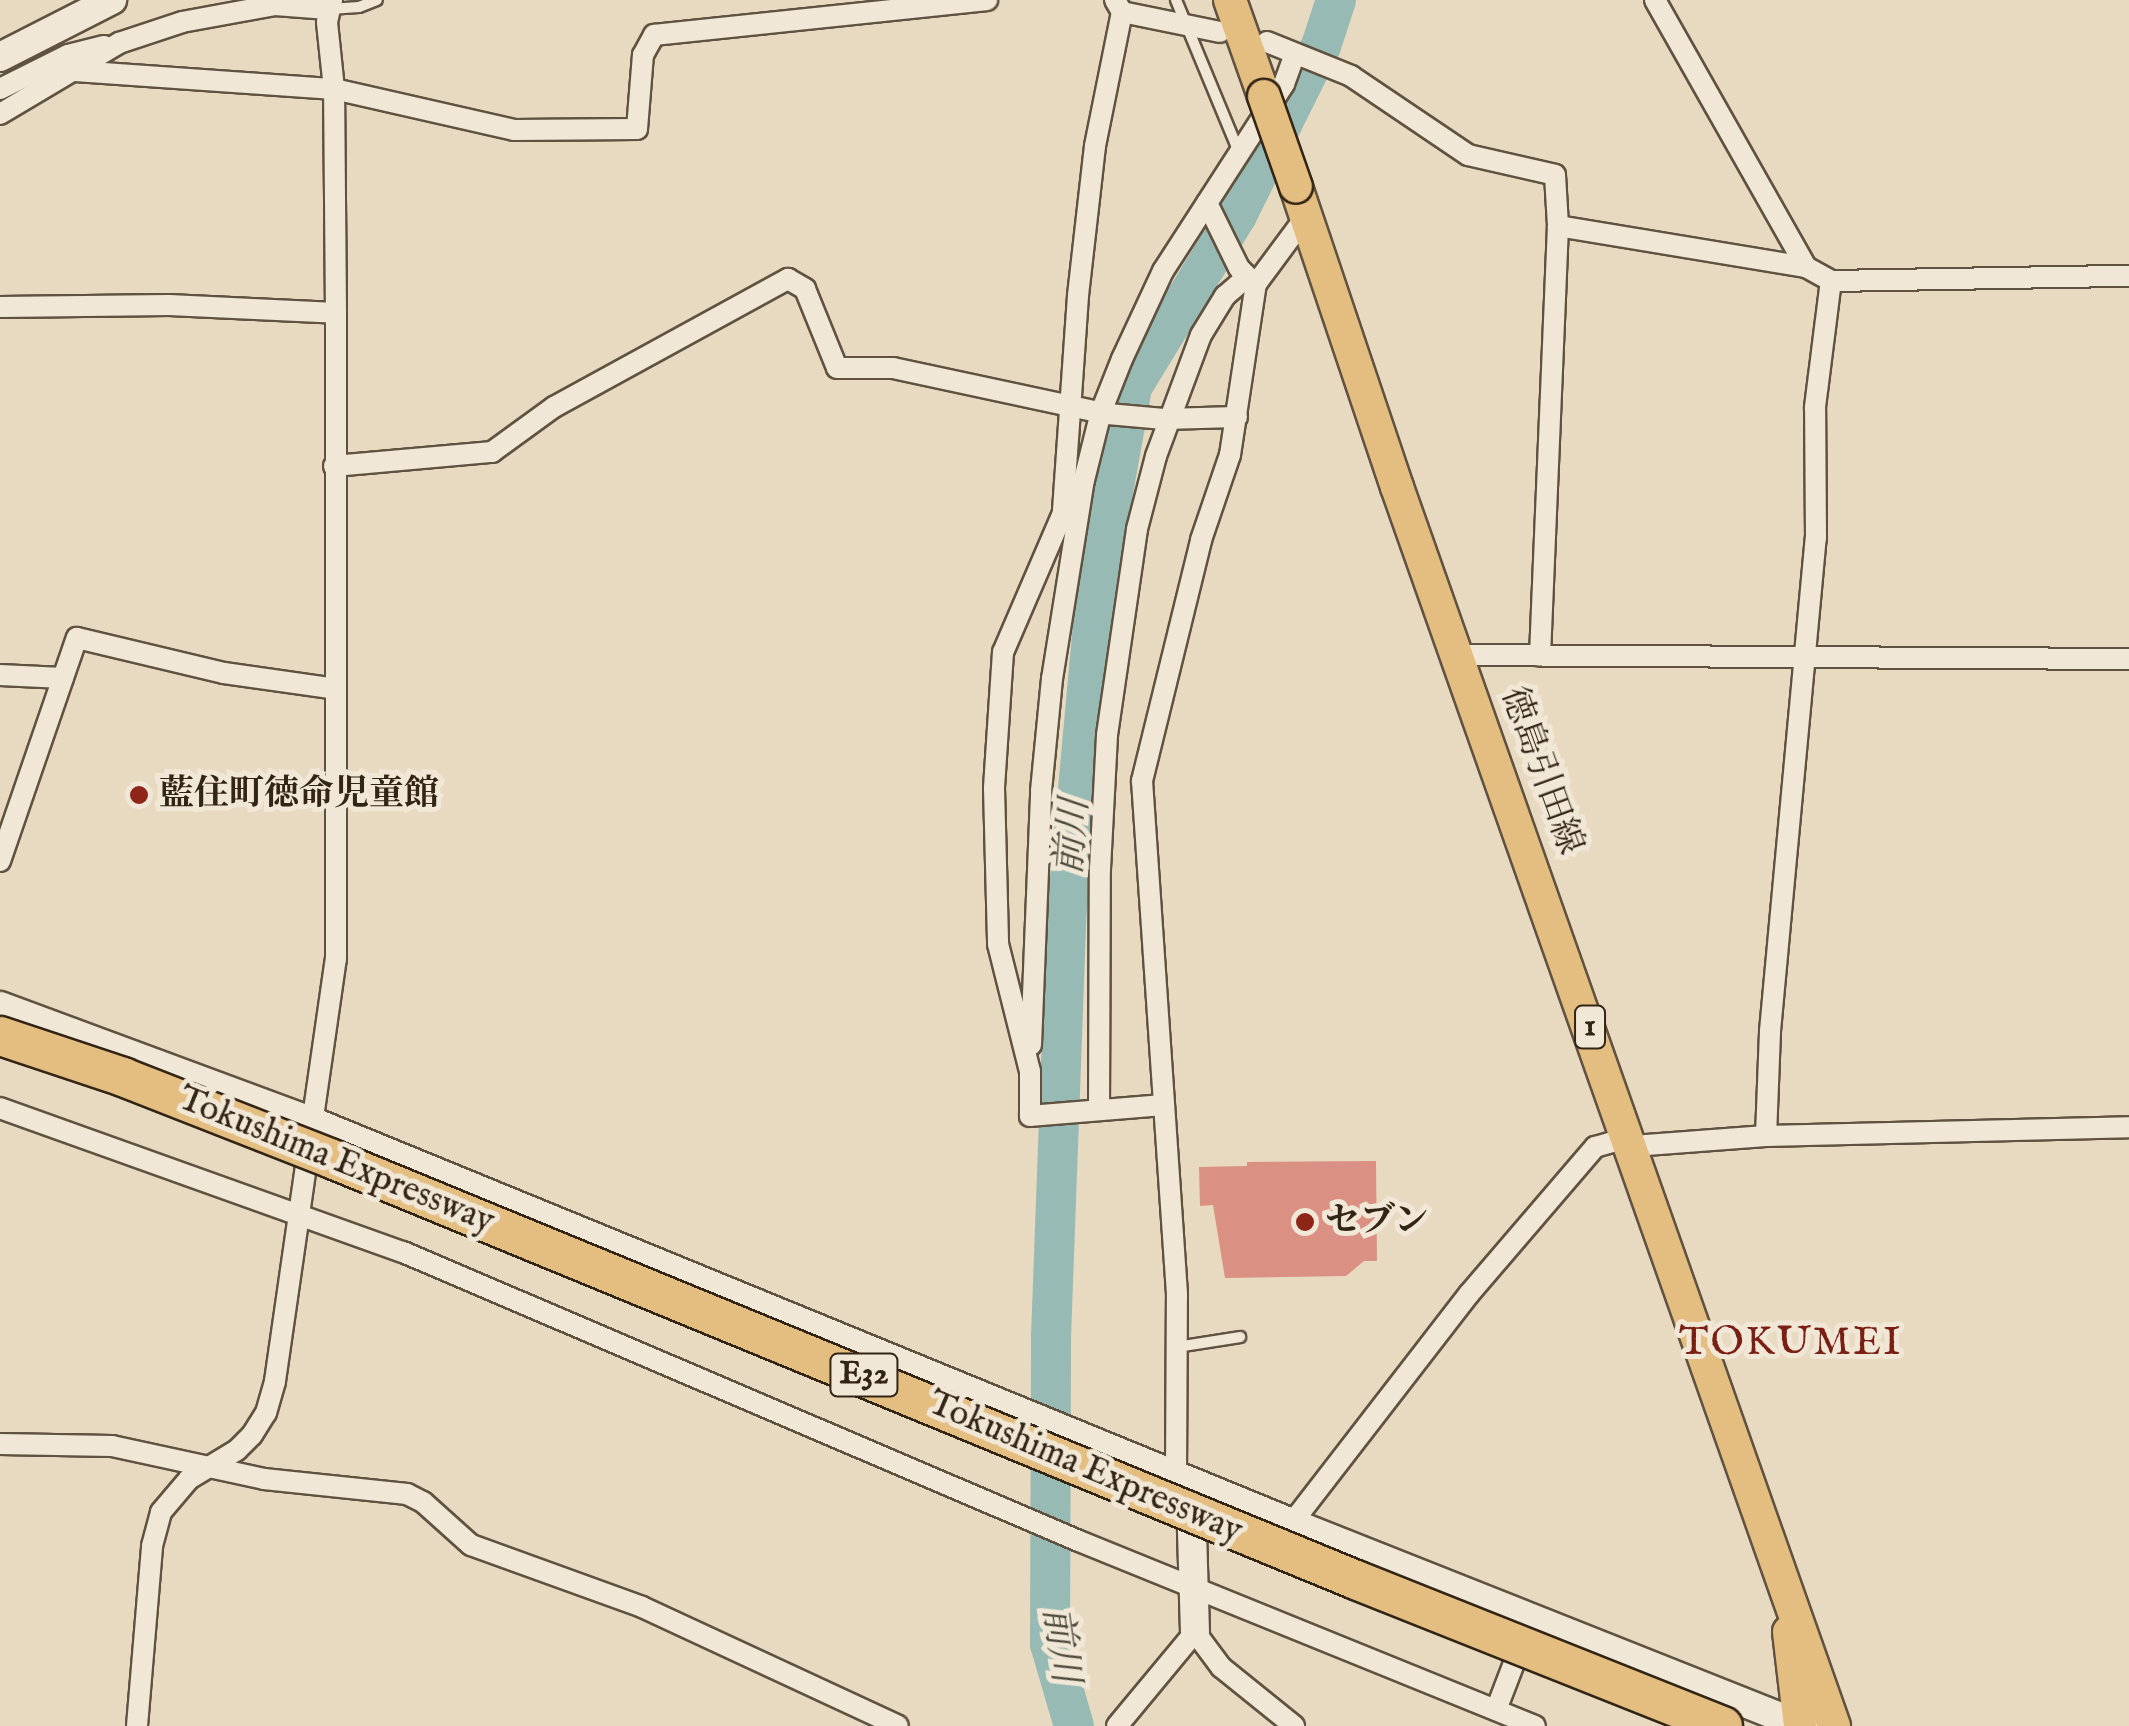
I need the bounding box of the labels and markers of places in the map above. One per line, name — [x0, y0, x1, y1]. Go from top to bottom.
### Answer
place label: 藍住町徳命児童館 — [159, 774, 439, 816]
marker: 藍住町徳命児童館 — [128, 784, 150, 806]
place label: セブン — [1325, 1201, 1430, 1243]
marker: セブン — [1294, 1211, 1316, 1233]

